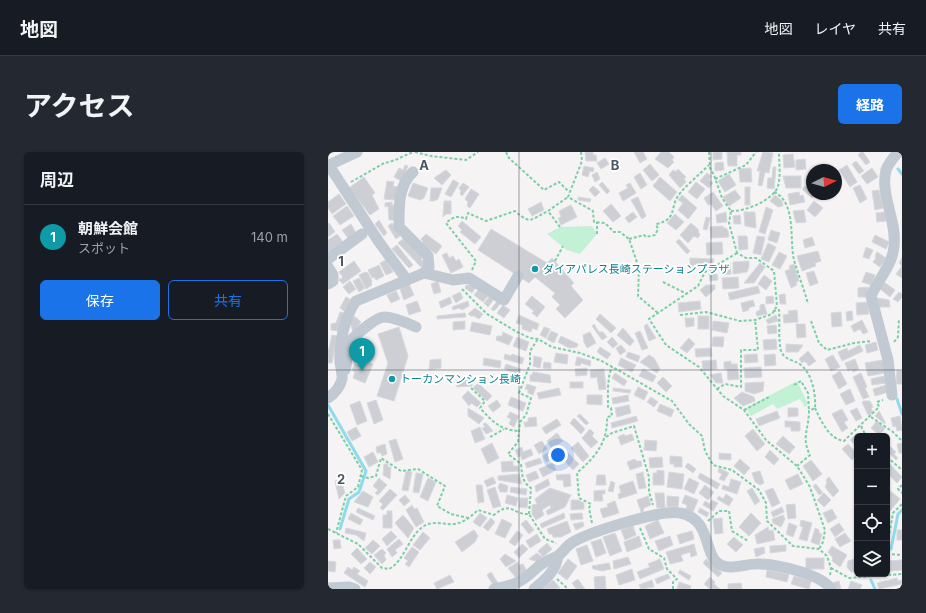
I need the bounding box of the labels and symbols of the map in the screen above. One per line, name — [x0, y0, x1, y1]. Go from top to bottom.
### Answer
text: A — [419, 157, 429, 173]
text: B — [611, 157, 620, 173]
north arrow — [806, 164, 842, 200]
text: 1 — [338, 253, 344, 269]
place label: ダイアパレス長崎ステーションプラザ — [543, 262, 729, 276]
marker: ダイアパレス長崎ステーションプラザ — [530, 264, 540, 274]
pin: 1 — [349, 338, 375, 371]
place label: トーカンマンション長崎 — [400, 372, 521, 386]
marker: トーカンマンション長崎 — [387, 374, 397, 384]
your location — [548, 445, 568, 465]
text: 2 — [337, 471, 345, 487]

